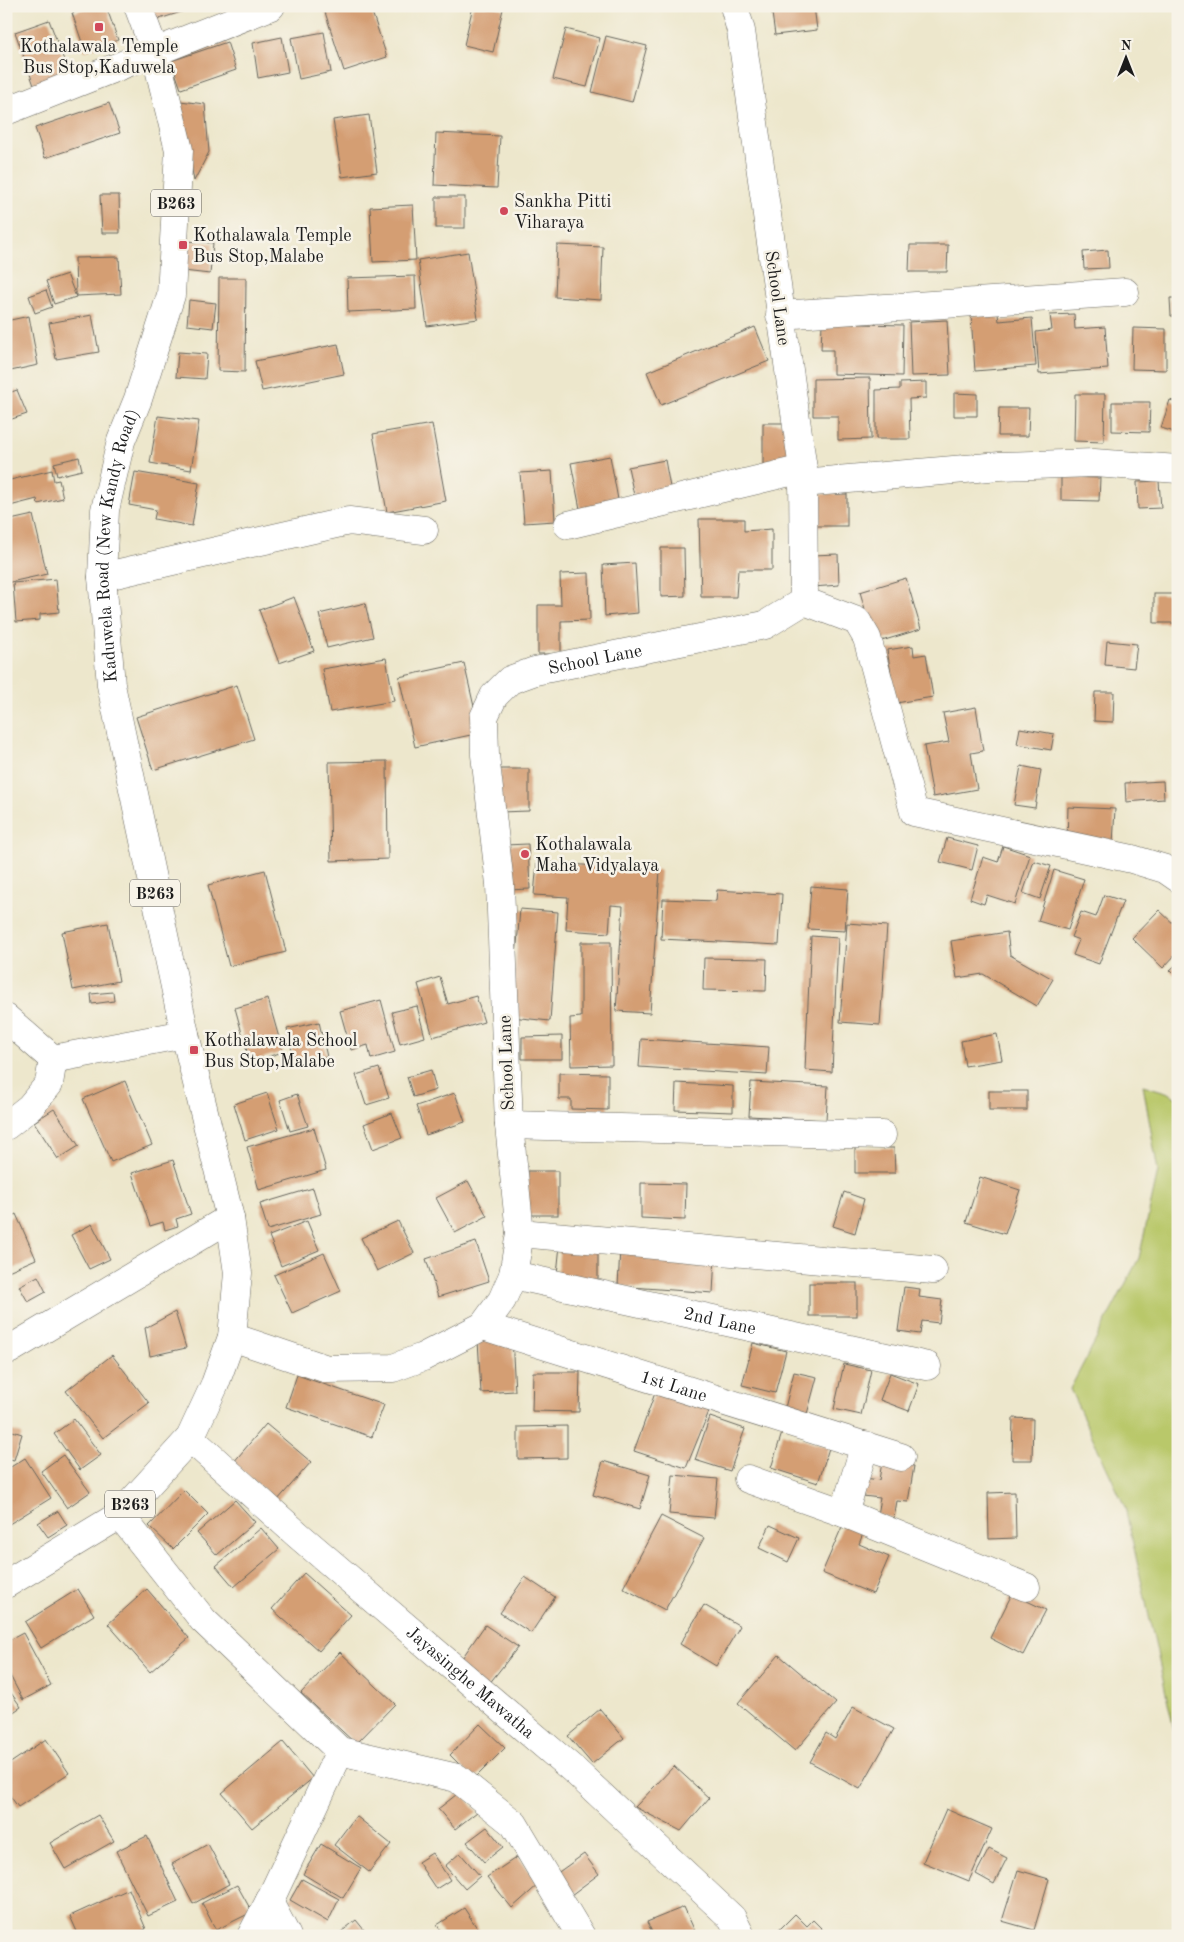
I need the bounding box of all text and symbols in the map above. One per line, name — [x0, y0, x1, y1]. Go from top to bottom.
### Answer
marker: Kothalawala Temple Bus Stop,Kaduwela — [93, 21, 105, 33]
north arrow — [1102, 32, 1152, 82]
place label: Kothalawala Temple Bus Stop,Kaduwela — [20, 38, 178, 77]
text: N — [1121, 39, 1132, 53]
road number: B263 — [151, 190, 201, 217]
place label: Sankha Pitti Viharaya — [514, 193, 612, 232]
marker: Sankha Pitti Viharaya — [498, 205, 510, 217]
place label: Kothalawala Temple Bus Stop,Malabe — [193, 227, 352, 266]
marker: Kothalawala Temple Bus Stop,Malabe — [177, 239, 189, 251]
street label: School Lane — [761, 250, 793, 347]
street label: Kaduwela Road (New Kandy Road) — [94, 406, 143, 683]
street label: School Lane — [546, 642, 644, 678]
place label: Kothalawala Maha Vidyalaya — [535, 836, 659, 875]
marker: Kothalawala Maha Vidyalaya — [519, 848, 531, 860]
road number: B263 — [130, 880, 180, 906]
street label: School Lane — [496, 1015, 518, 1111]
place label: Kothalawala School Bus Stop,Malabe — [204, 1032, 358, 1071]
marker: Kothalawala School Bus Stop,Malabe — [188, 1044, 200, 1056]
street label: 2nd Lane — [682, 1305, 758, 1338]
street label: 1st Lane — [638, 1368, 709, 1406]
road number: B263 — [105, 1490, 155, 1518]
street label: Jayasinghe Mawatha — [402, 1623, 538, 1743]

